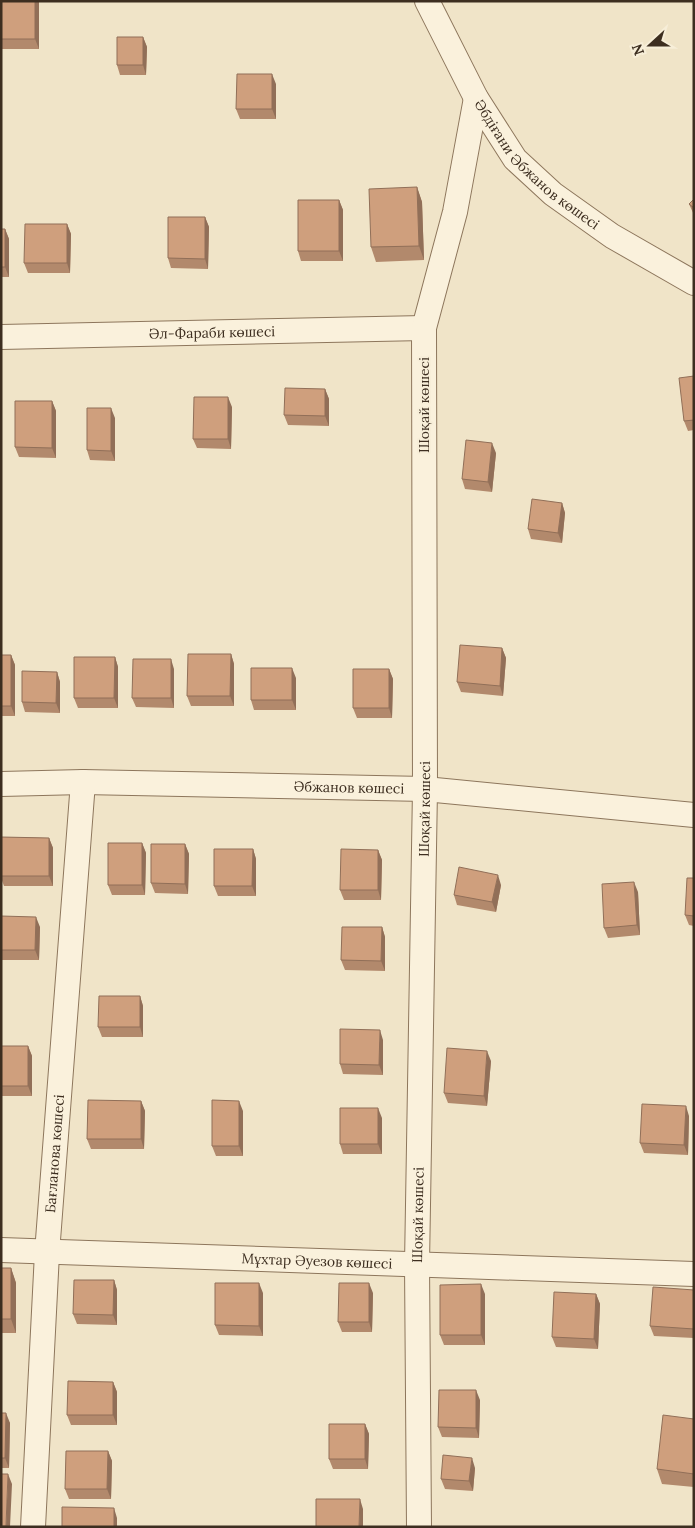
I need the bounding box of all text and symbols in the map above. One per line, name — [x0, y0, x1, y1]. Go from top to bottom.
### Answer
north arrow — [625, 20, 675, 70]
text: N — [627, 41, 648, 58]
street label: Әбдіғани Әбжанов көшесі — [470, 96, 603, 233]
street label: Әл-Фараби көшесі — [149, 322, 275, 343]
street label: Шоқай көшесі — [415, 357, 433, 453]
street label: Шоқай көшесі — [415, 761, 434, 857]
street label: Әбжанов көшесі — [293, 777, 404, 798]
street label: Бағланова көшесі — [41, 1094, 68, 1214]
street label: Шоқай көшесі — [408, 1167, 428, 1263]
street label: Мұхтар Әуезов көшесі — [241, 1249, 393, 1273]

